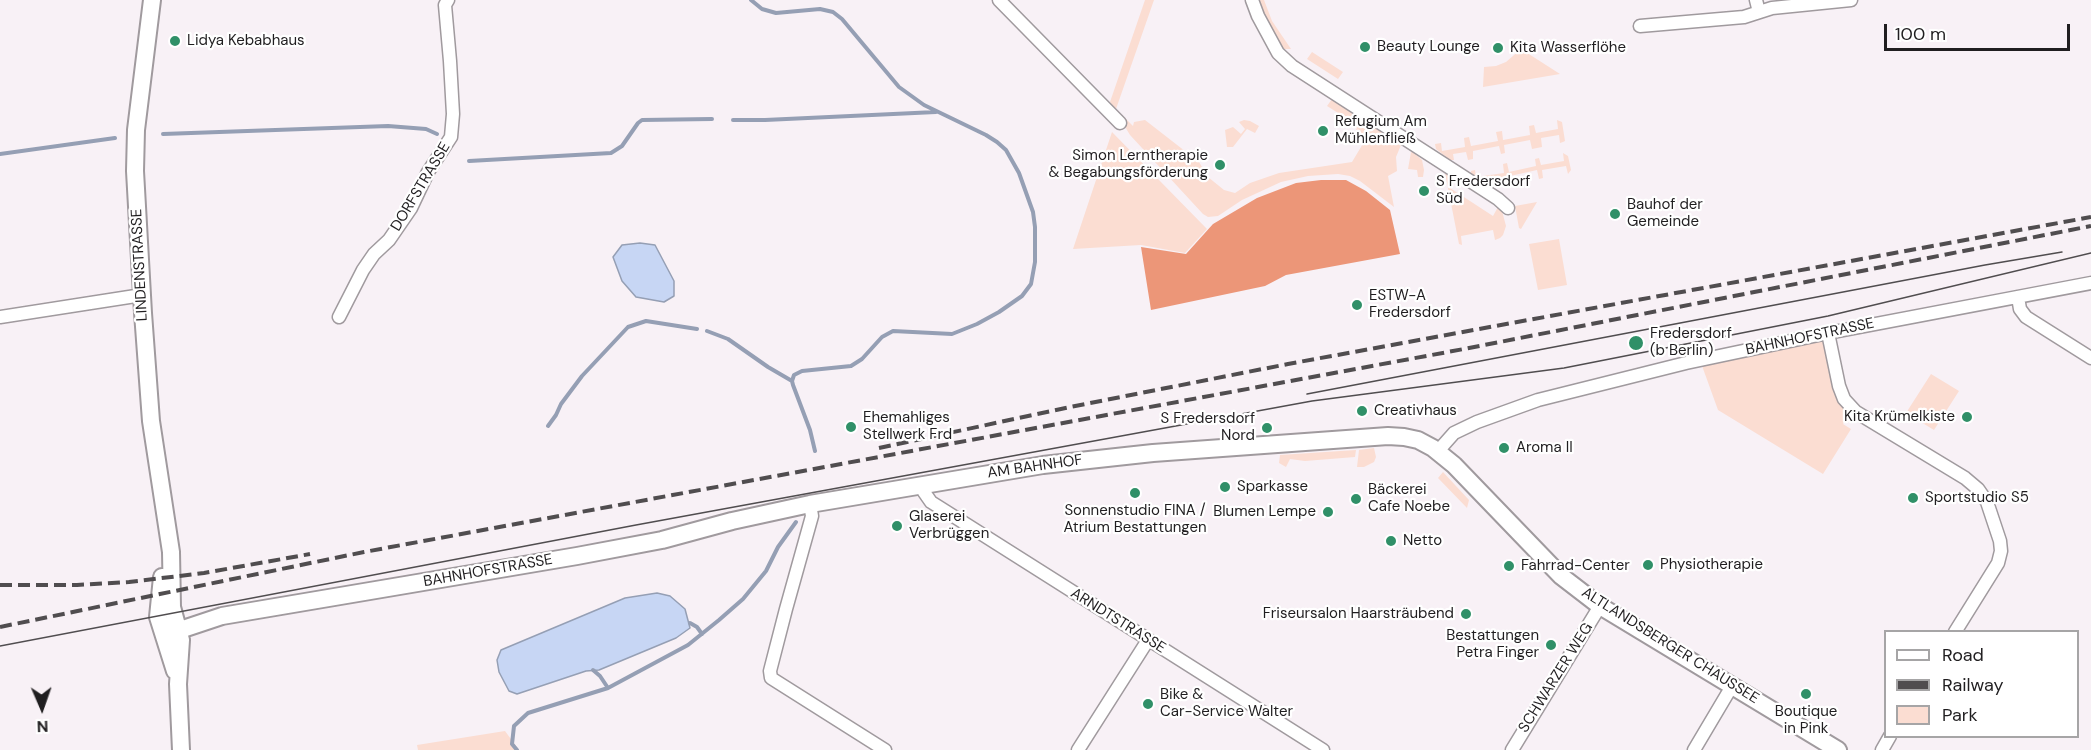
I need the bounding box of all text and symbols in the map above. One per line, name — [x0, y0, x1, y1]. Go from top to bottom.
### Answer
scale bar — [1887, 12, 2073, 50]
text: 100 m — [1895, 22, 1946, 46]
place label: Lidya Kebabhaus — [187, 32, 305, 50]
marker: Lidya Kebabhaus — [168, 34, 182, 48]
place label: Beauty Lounge — [1377, 38, 1480, 56]
place label: Kita Wasserflöhe — [1510, 39, 1626, 57]
marker: Beauty Lounge — [1358, 40, 1372, 54]
marker: Kita Wasserflöhe — [1491, 41, 1505, 55]
place label: Refugium Am Mühlenfließ — [1335, 113, 1427, 148]
marker: Refugium Am Mühlenfließ — [1316, 124, 1330, 138]
street label: DORFSTRASSE — [387, 139, 455, 235]
place label: Simon Lerntherapie & Begabungsförderung — [1048, 147, 1208, 182]
marker: Simon Lerntherapie & Begabungsförderung — [1213, 158, 1227, 172]
place label: S Fredersdorf Süd — [1436, 173, 1530, 208]
marker: S Fredersdorf Süd — [1417, 184, 1431, 198]
place label: Bauhof der Gemeinde — [1627, 196, 1703, 231]
marker: Bauhof der Gemeinde — [1608, 207, 1622, 221]
street label: LINDENSTRASSE — [128, 208, 152, 322]
place label: ESTW-A Fredersdorf — [1369, 287, 1451, 322]
marker: ESTW-A Fredersdorf — [1350, 298, 1364, 312]
street label: BAHNHOFSTRASSE — [1744, 315, 1876, 359]
place label: Fredersdorf (b Berlin) — [1650, 325, 1732, 360]
marker: Fredersdorf (b Berlin) — [1627, 334, 1645, 352]
place label: Creativhaus — [1374, 402, 1457, 420]
marker: Creativhaus — [1355, 404, 1369, 418]
place label: Kita Krümelkiste — [1844, 408, 1955, 426]
place label: Ehemahliges Stellwerk Frd — [863, 409, 952, 444]
place label: S Fredersdorf Nord — [1161, 410, 1255, 445]
marker: Kita Krümelkiste — [1960, 410, 1974, 424]
marker: Ehemahliges Stellwerk Frd — [844, 420, 858, 434]
marker: S Fredersdorf Nord — [1260, 421, 1274, 435]
place label: Aroma II — [1516, 439, 1573, 457]
marker: Aroma II — [1497, 441, 1511, 455]
street label: AM BAHNHOF — [986, 451, 1084, 483]
place label: Sparkasse — [1237, 478, 1308, 496]
marker: Sparkasse — [1218, 480, 1232, 494]
place label: Bäckerei Cafe Noebe — [1368, 481, 1450, 516]
marker: Sonnenstudio FINA / Atrium Bestattungen — [1128, 486, 1142, 500]
place label: Sportstudio S5 — [1925, 489, 2029, 507]
marker: Sportstudio S5 — [1906, 491, 1920, 505]
marker: Bäckerei Cafe Noebe — [1349, 492, 1363, 506]
place label: Sonnenstudio FINA / Atrium Bestattungen — [1063, 502, 1207, 537]
place label: Blumen Lempe — [1213, 503, 1316, 521]
marker: Blumen Lempe — [1321, 505, 1335, 519]
place label: Glaserei Verbrüggen — [909, 508, 989, 543]
marker: Glaserei Verbrüggen — [890, 519, 904, 533]
place label: Netto — [1403, 532, 1442, 550]
marker: Netto — [1384, 534, 1398, 548]
street label: BAHNHOFSTRASSE — [422, 551, 554, 591]
place label: Physiotherapie — [1660, 556, 1763, 574]
place label: Fahrrad-Center — [1521, 557, 1630, 575]
marker: Physiotherapie — [1641, 558, 1655, 572]
marker: Fahrrad-Center — [1502, 559, 1516, 573]
street label: ALTLANDSBERGER CHAUSSEE — [1578, 584, 1762, 708]
street label: ARNDTSTRASSE — [1067, 585, 1169, 657]
place label: Friseursalon Haarsträubend — [1263, 605, 1454, 623]
marker: Friseursalon Haarsträubend — [1459, 607, 1473, 621]
street label: SCHWARZER WEG — [1515, 620, 1597, 736]
place label: Bestattungen Petra Finger — [1446, 627, 1539, 662]
legend — [1884, 630, 2079, 738]
marker: Bestattungen Petra Finger — [1544, 638, 1558, 652]
text: Road — [1942, 643, 1984, 667]
text: Railway — [1942, 673, 2004, 697]
north arrow — [12, 678, 72, 738]
place label: Bike & Car-Service Walter — [1160, 686, 1293, 721]
marker: Boutique in Pink — [1799, 687, 1813, 701]
marker: Bike & Car-Service Walter — [1141, 697, 1155, 711]
place label: Boutique in Pink — [1775, 703, 1837, 738]
text: Park — [1942, 703, 1978, 727]
text: N — [36, 716, 49, 737]

